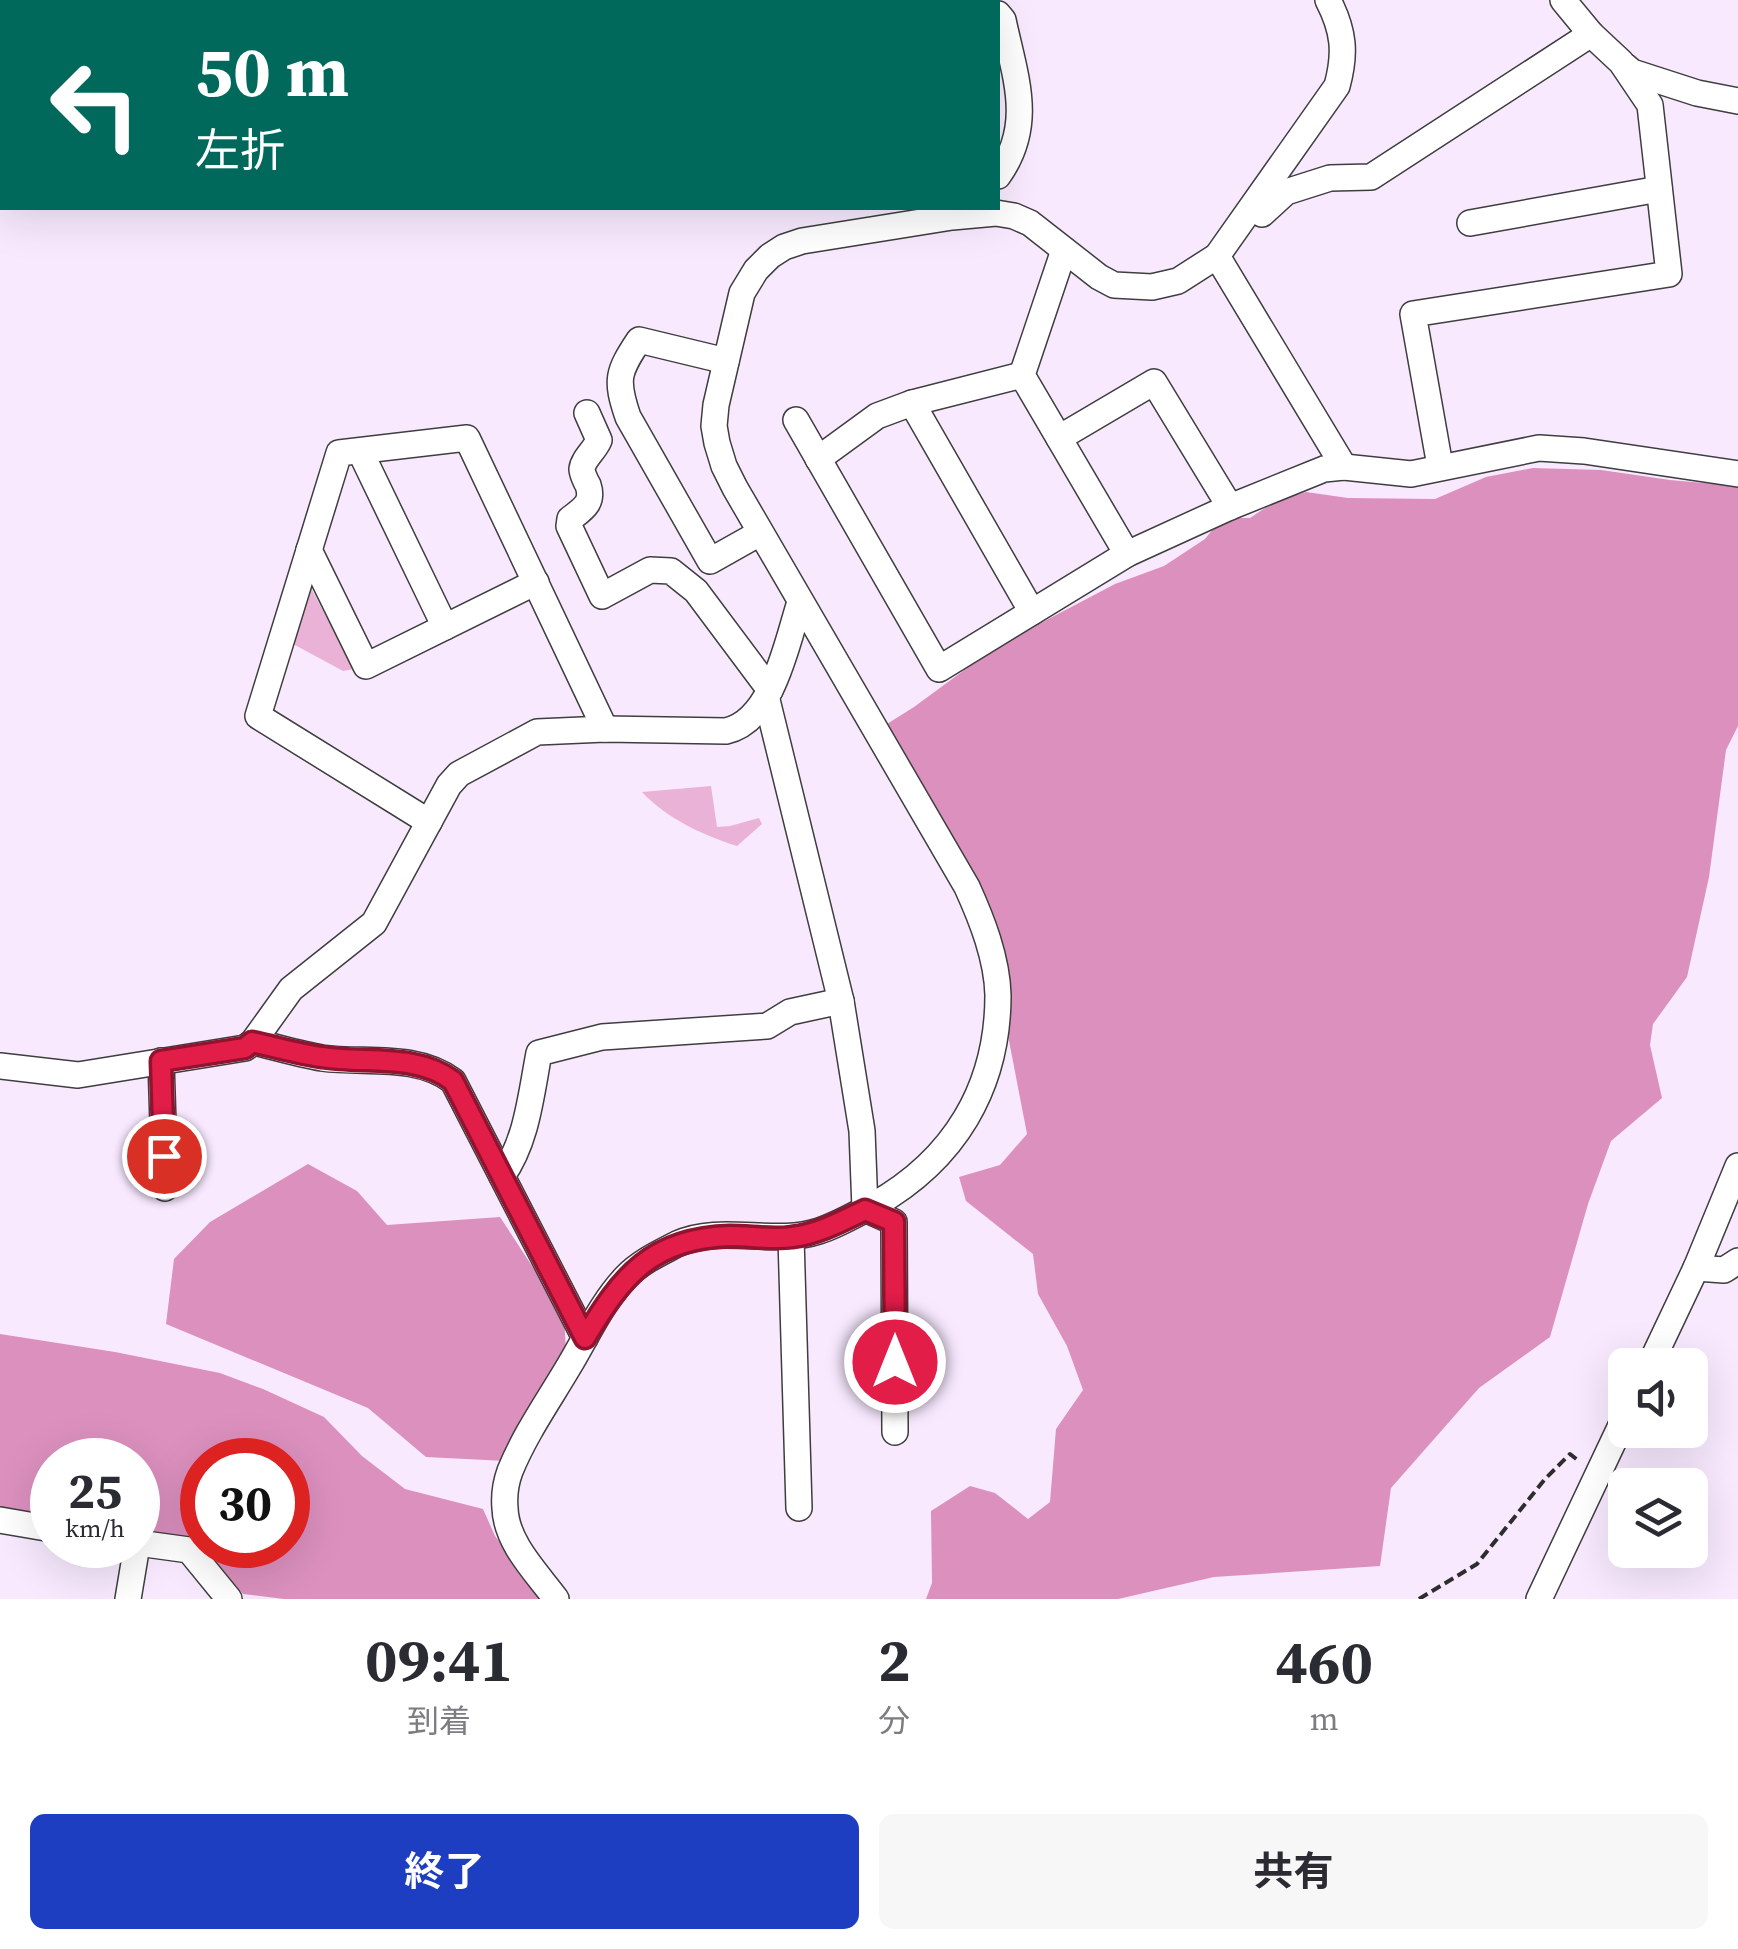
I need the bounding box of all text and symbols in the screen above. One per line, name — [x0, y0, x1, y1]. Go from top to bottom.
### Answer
text: 50 m — [195, 23, 349, 119]
icon: left — [30, 40, 160, 170]
text: 左折 — [195, 119, 285, 181]
pin — [122, 1114, 207, 1199]
icon: arrive — [137, 1129, 192, 1184]
position arrow — [843, 1310, 947, 1414]
map controls — [1608, 1348, 1708, 1568]
button: sound — [1608, 1348, 1708, 1448]
speed limit sign: 30 — [180, 1438, 310, 1568]
text: 25 — [68, 1456, 122, 1525]
button: layers — [1608, 1468, 1708, 1568]
text: km/h — [65, 1511, 125, 1545]
text: 09:41 — [365, 1619, 513, 1701]
text: 2 — [878, 1619, 911, 1701]
text: 460 — [1275, 1621, 1373, 1703]
text: m — [1310, 1697, 1339, 1741]
text: 到着 — [407, 1699, 471, 1743]
text: 分 — [878, 1699, 910, 1743]
button: 終了 — [30, 1814, 859, 1929]
button: 共有 — [879, 1814, 1708, 1929]

